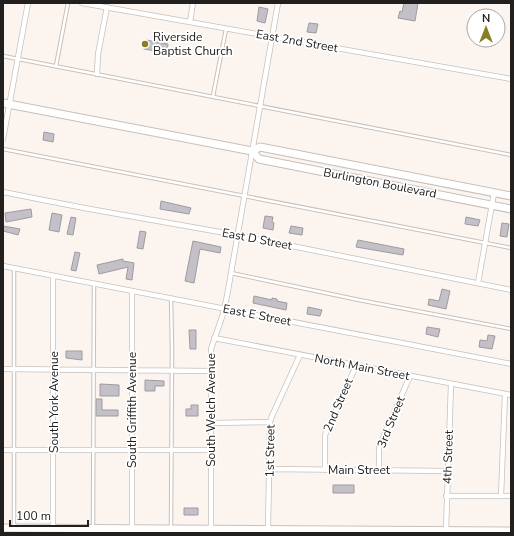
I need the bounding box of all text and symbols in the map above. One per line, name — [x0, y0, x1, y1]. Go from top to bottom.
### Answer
north arrow — [466, 8, 506, 48]
text: N — [482, 11, 490, 26]
street label: East 2nd Street — [255, 26, 340, 56]
place label: Riverside Baptist Church — [153, 29, 233, 59]
marker: Riverside Baptist Church — [140, 39, 150, 49]
street label: Burlington Boulevard — [322, 164, 438, 202]
street label: East D Street — [221, 224, 294, 254]
street label: East E Street — [222, 301, 293, 330]
street label: North Main Street — [313, 350, 412, 384]
street label: South York Avenue — [46, 351, 62, 453]
street label: South Griffith Avenue — [124, 352, 140, 468]
street label: South Welch Avenue — [203, 353, 219, 467]
street label: 2nd Street — [320, 375, 357, 434]
street label: 3rd Street — [373, 393, 409, 450]
street label: 1st Street — [262, 424, 278, 478]
street label: 4th Street — [439, 429, 457, 484]
street label: Main Street — [328, 462, 391, 478]
scale bar — [10, 502, 88, 528]
text: 100 m — [16, 508, 51, 524]

